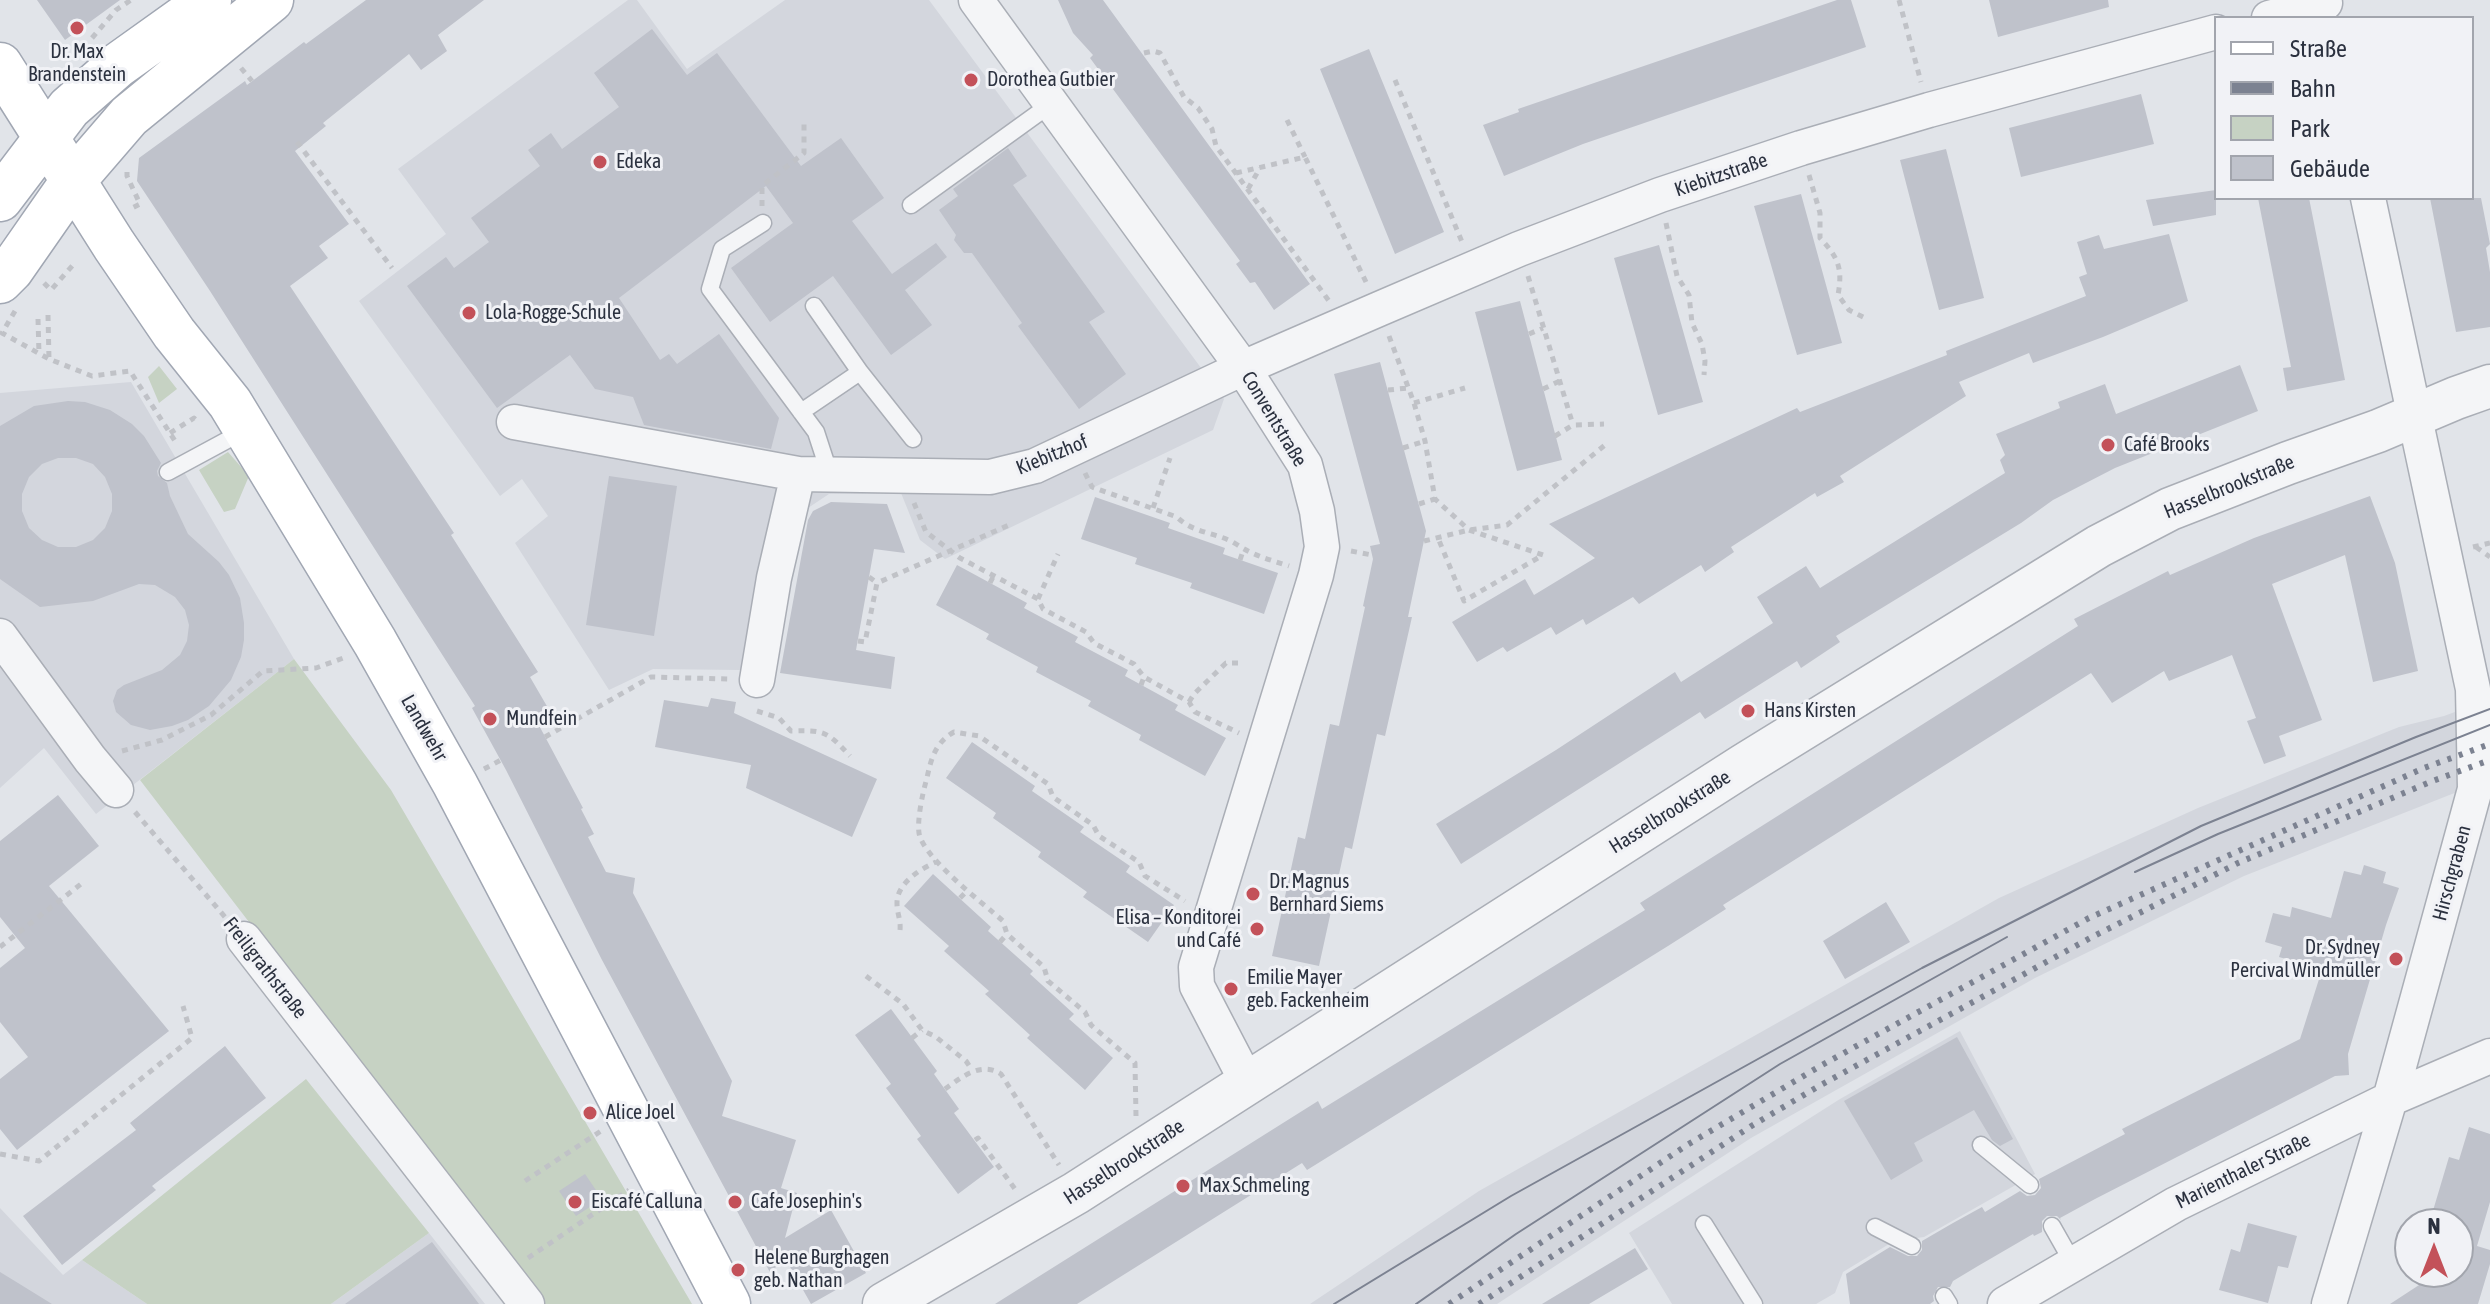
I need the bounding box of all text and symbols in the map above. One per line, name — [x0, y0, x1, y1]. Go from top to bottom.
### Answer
legend — [2214, 16, 2474, 200]
marker: Dr. Max Brandenstein — [68, 19, 86, 37]
text: Straße — [2290, 35, 2347, 62]
place label: Dr. Max Brandenstein — [28, 40, 126, 87]
place label: Dorothea Gutbier — [987, 68, 1115, 92]
marker: Dorothea Gutbier — [962, 71, 980, 89]
text: Bahn — [2290, 75, 2336, 102]
text: Park — [2290, 115, 2330, 142]
street label: Kiebitzstraße — [1671, 148, 1771, 202]
place label: Edeka — [616, 150, 661, 174]
marker: Edeka — [591, 153, 609, 171]
text: Gebäude — [2290, 155, 2370, 182]
place label: Lola-Rogge-Schule — [485, 301, 621, 325]
marker: Lola-Rogge-Schule — [460, 304, 478, 322]
street label: Conventstraße — [1236, 367, 1312, 471]
street label: Kiebitzhof — [1013, 430, 1091, 480]
place label: Café Brooks — [2124, 433, 2210, 457]
marker: Café Brooks — [2099, 436, 2117, 454]
street label: Hasselbrookstraße — [2160, 450, 2298, 524]
street label: Landwehr — [395, 691, 453, 765]
place label: Hans Kirsten — [1764, 699, 1856, 723]
marker: Hans Kirsten — [1739, 702, 1757, 720]
place label: Mundfein — [506, 707, 577, 731]
marker: Mundfein — [481, 710, 499, 728]
street label: Hasselbrookstraße — [1605, 765, 1735, 859]
street label: Hirschgraben — [2428, 823, 2476, 923]
place label: Dr. Magnus Bernhard Siems — [1269, 870, 1384, 917]
marker: Dr. Magnus Bernhard Siems — [1244, 885, 1262, 903]
place label: Elisa – Konditorei und Café — [1116, 906, 1241, 953]
street label: Freiligrathstraße — [218, 913, 312, 1023]
marker: Elisa – Konditorei und Café — [1248, 920, 1266, 938]
place label: Dr. Sydney Percival Windmüller — [2230, 936, 2380, 983]
marker: Dr. Sydney Percival Windmüller — [2387, 950, 2405, 968]
place label: Emilie Mayer geb. Fackenheim — [1247, 966, 1369, 1013]
marker: Emilie Mayer geb. Fackenheim — [1222, 980, 1240, 998]
place label: Alice Joel — [606, 1101, 675, 1125]
marker: Alice Joel — [581, 1104, 599, 1122]
street label: Hasselbrookstraße — [1059, 1114, 1189, 1210]
street label: Marienthaler Straße — [2172, 1128, 2314, 1214]
place label: Max Schmeling — [1199, 1174, 1310, 1198]
marker: Max Schmeling — [1174, 1177, 1192, 1195]
place label: Eiscafé Calluna — [591, 1190, 703, 1214]
place label: Cafe Josephin's — [751, 1190, 862, 1214]
marker: Eiscafé Calluna — [566, 1193, 584, 1211]
marker: Cafe Josephin's — [726, 1193, 744, 1211]
north arrow — [2394, 1208, 2474, 1288]
text: N — [2428, 1213, 2440, 1239]
place label: Helene Burghagen geb. Nathan — [754, 1246, 889, 1293]
marker: Helene Burghagen geb. Nathan — [729, 1261, 747, 1279]

